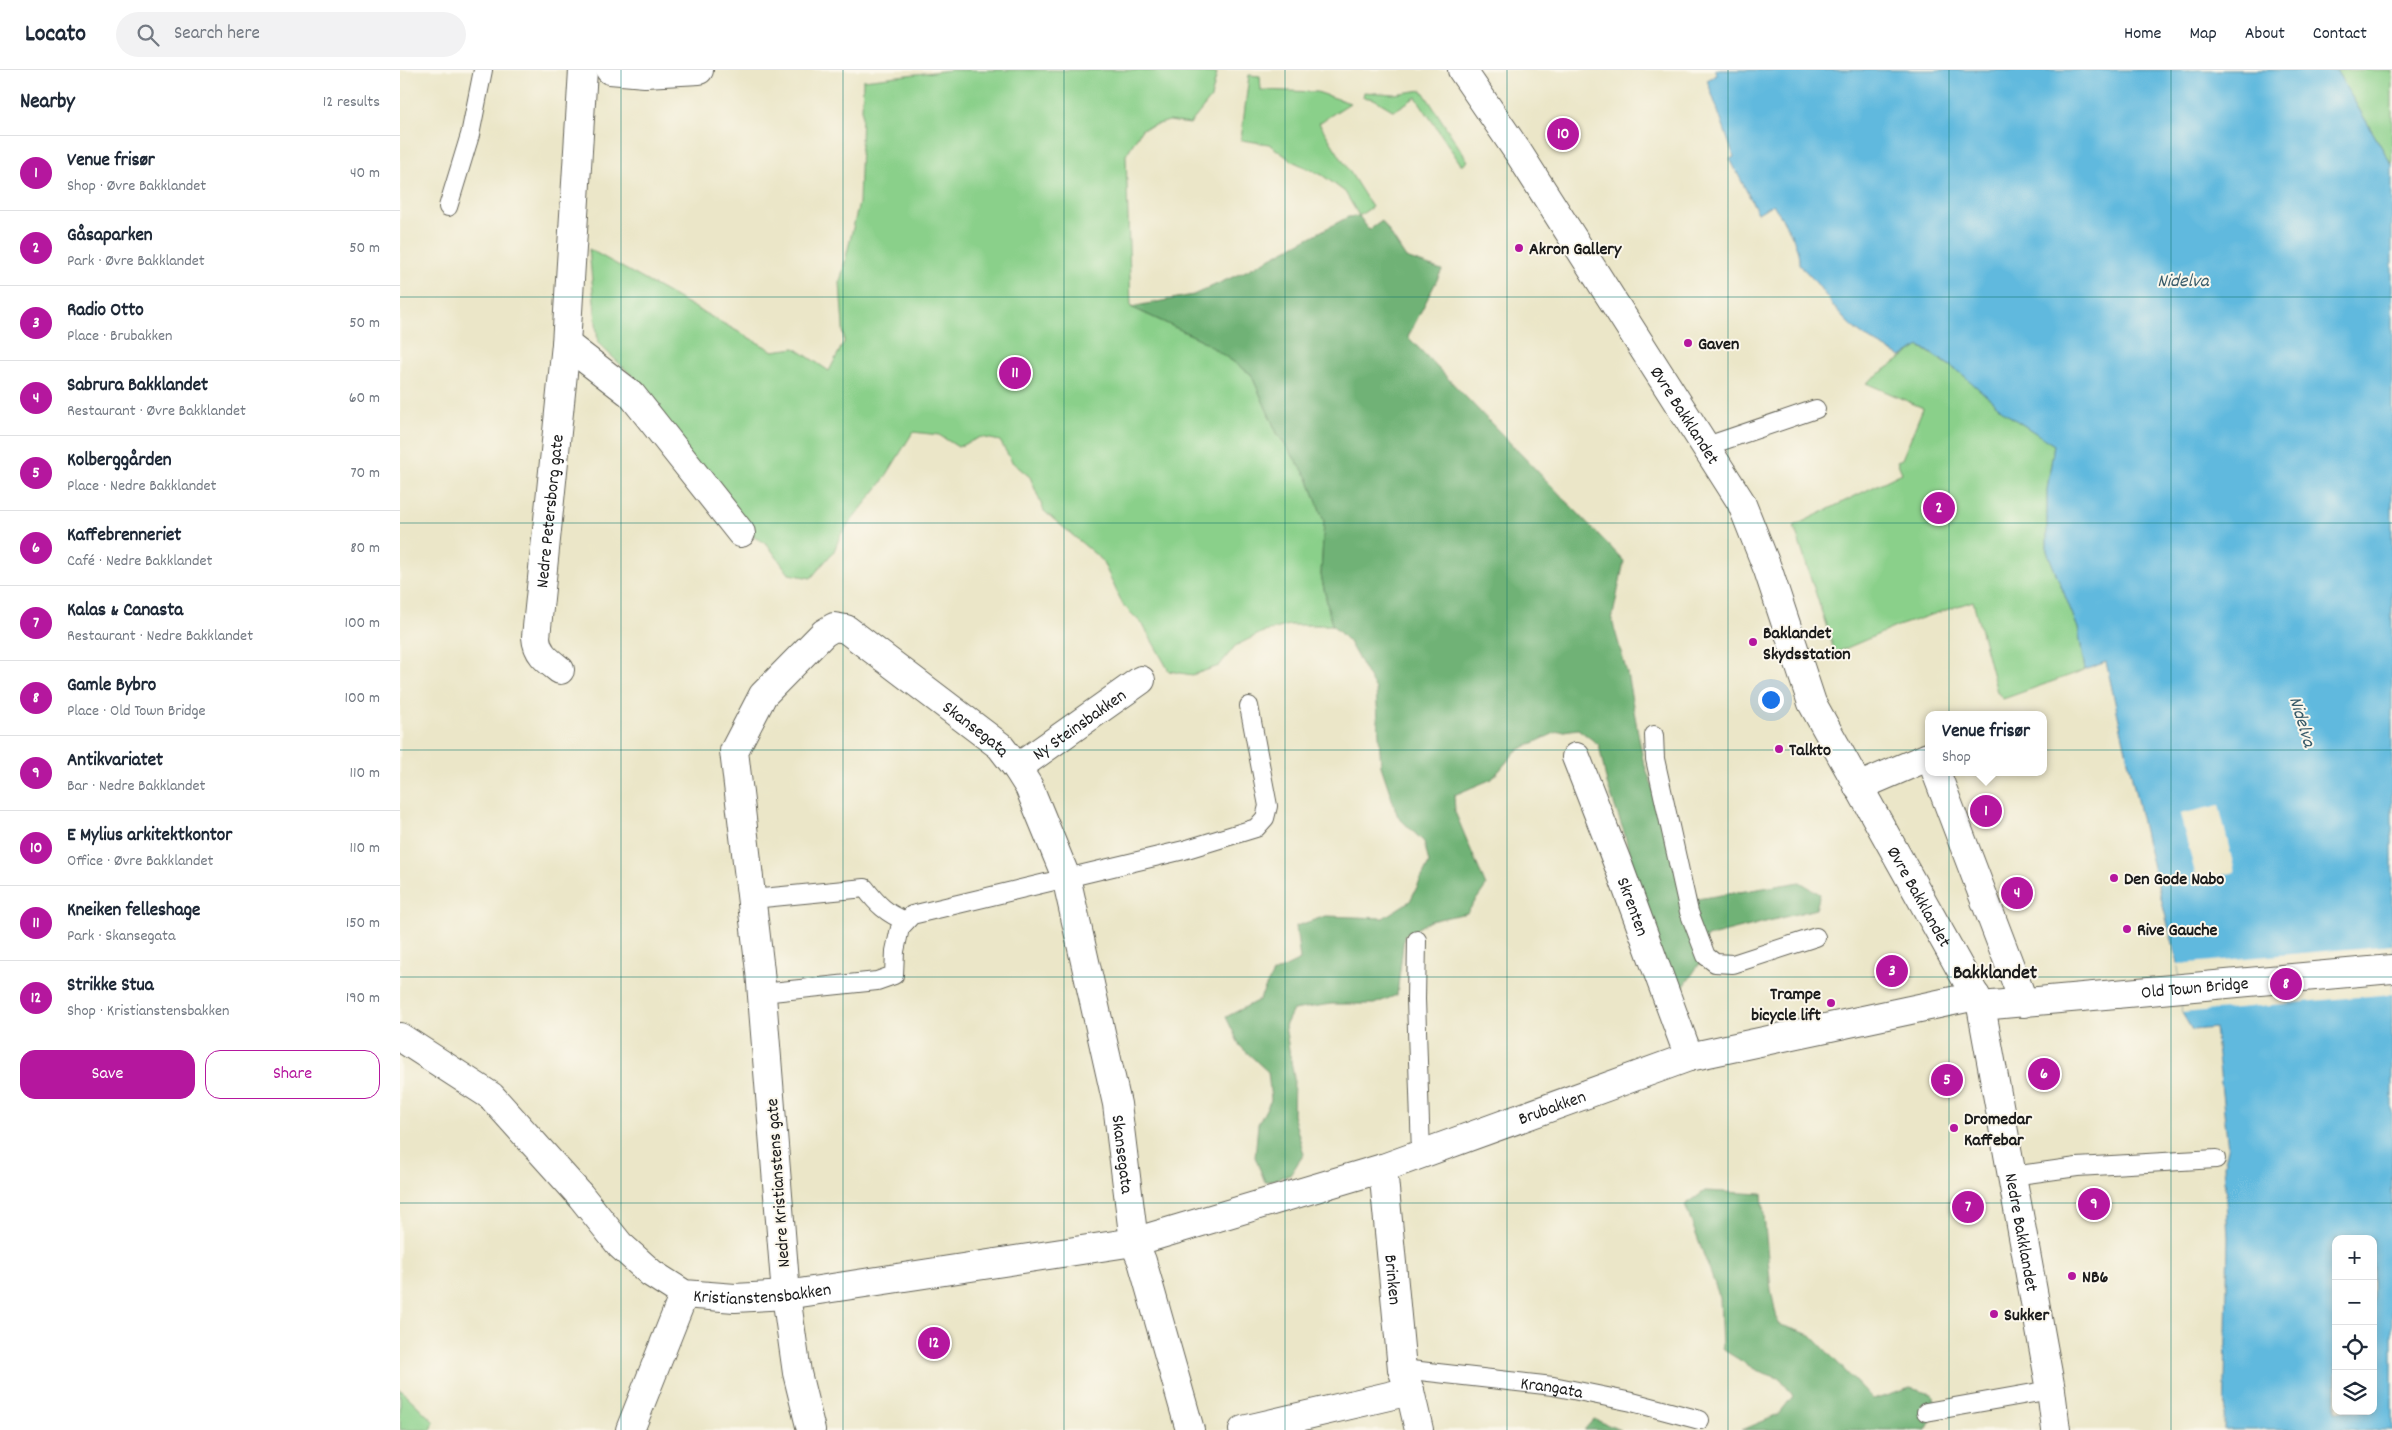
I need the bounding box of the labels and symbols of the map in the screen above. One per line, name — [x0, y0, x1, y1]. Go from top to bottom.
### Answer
pin: 10 — [1547, 115, 1579, 153]
place label: Akron Gallery — [1529, 238, 1622, 263]
marker: Akron Gallery — [1513, 242, 1525, 254]
water label: Nidelva — [2157, 269, 2210, 296]
place label: Gaven — [1698, 333, 1739, 358]
marker: Gaven — [1682, 337, 1694, 349]
pin: 11 — [999, 354, 1031, 392]
street label: Øvre Bakklandet — [1643, 362, 1724, 470]
street label: Nedre Petersborg gate — [531, 433, 572, 589]
pin: 2 — [1923, 489, 1955, 527]
place label: Baklandet Skydsstation — [1763, 622, 1851, 668]
marker: Baklandet Skydsstation — [1747, 636, 1759, 648]
street label: Ny Steinsbakken — [1029, 684, 1132, 768]
your location — [1758, 687, 1784, 713]
water label: Nidelva — [2280, 693, 2321, 752]
street label: Skansegata — [936, 696, 1015, 764]
place label: Talkto — [1789, 739, 1831, 764]
marker: Talkto — [1773, 743, 1785, 755]
pin: 1 — [1970, 792, 2002, 830]
street label: Øvre Bakklandet — [1880, 843, 1956, 953]
place label: Den Gode Nabo — [2124, 868, 2224, 893]
marker: Den Gode Nabo — [2108, 872, 2120, 884]
street label: Skrenten — [1609, 874, 1653, 940]
pin: 4 — [2001, 874, 2033, 912]
place label: Rive Gauche — [2137, 919, 2217, 944]
marker: Rive Gauche — [2121, 923, 2133, 935]
pin: 3 — [1876, 952, 1908, 990]
district label: Bakklandet — [1953, 960, 2038, 988]
pin: 8 — [2270, 965, 2302, 1003]
street label: Old Town Bridge — [2140, 972, 2250, 1007]
place label: Trampe bicycle lift — [1751, 983, 1821, 1029]
marker: Trampe bicycle lift — [1825, 997, 1837, 1009]
pin: 6 — [2028, 1055, 2060, 1093]
pin: 5 — [1931, 1061, 1963, 1099]
street label: Brubakken — [1515, 1085, 1590, 1133]
street label: Nedre Kristianstens gate — [761, 1097, 798, 1268]
place label: Dromedar Kaffebar — [1964, 1108, 2032, 1154]
street label: Skansegata — [1103, 1114, 1138, 1196]
marker: Dromedar Kaffebar — [1948, 1122, 1960, 1134]
street label: Nedre Bakklandet — [1997, 1171, 2043, 1294]
pin: 9 — [2078, 1185, 2110, 1223]
pin: 7 — [1952, 1188, 1984, 1226]
street label: Brinken — [1376, 1253, 1406, 1306]
place label: NB6 — [2082, 1266, 2108, 1291]
marker: NB6 — [2066, 1270, 2078, 1282]
street label: Kristianstensbakken — [692, 1278, 833, 1313]
place label: Sukker — [2004, 1304, 2049, 1329]
marker: Sukker — [1988, 1308, 2000, 1320]
pin: 12 — [918, 1324, 950, 1362]
street label: Krangata — [1519, 1372, 1586, 1407]

